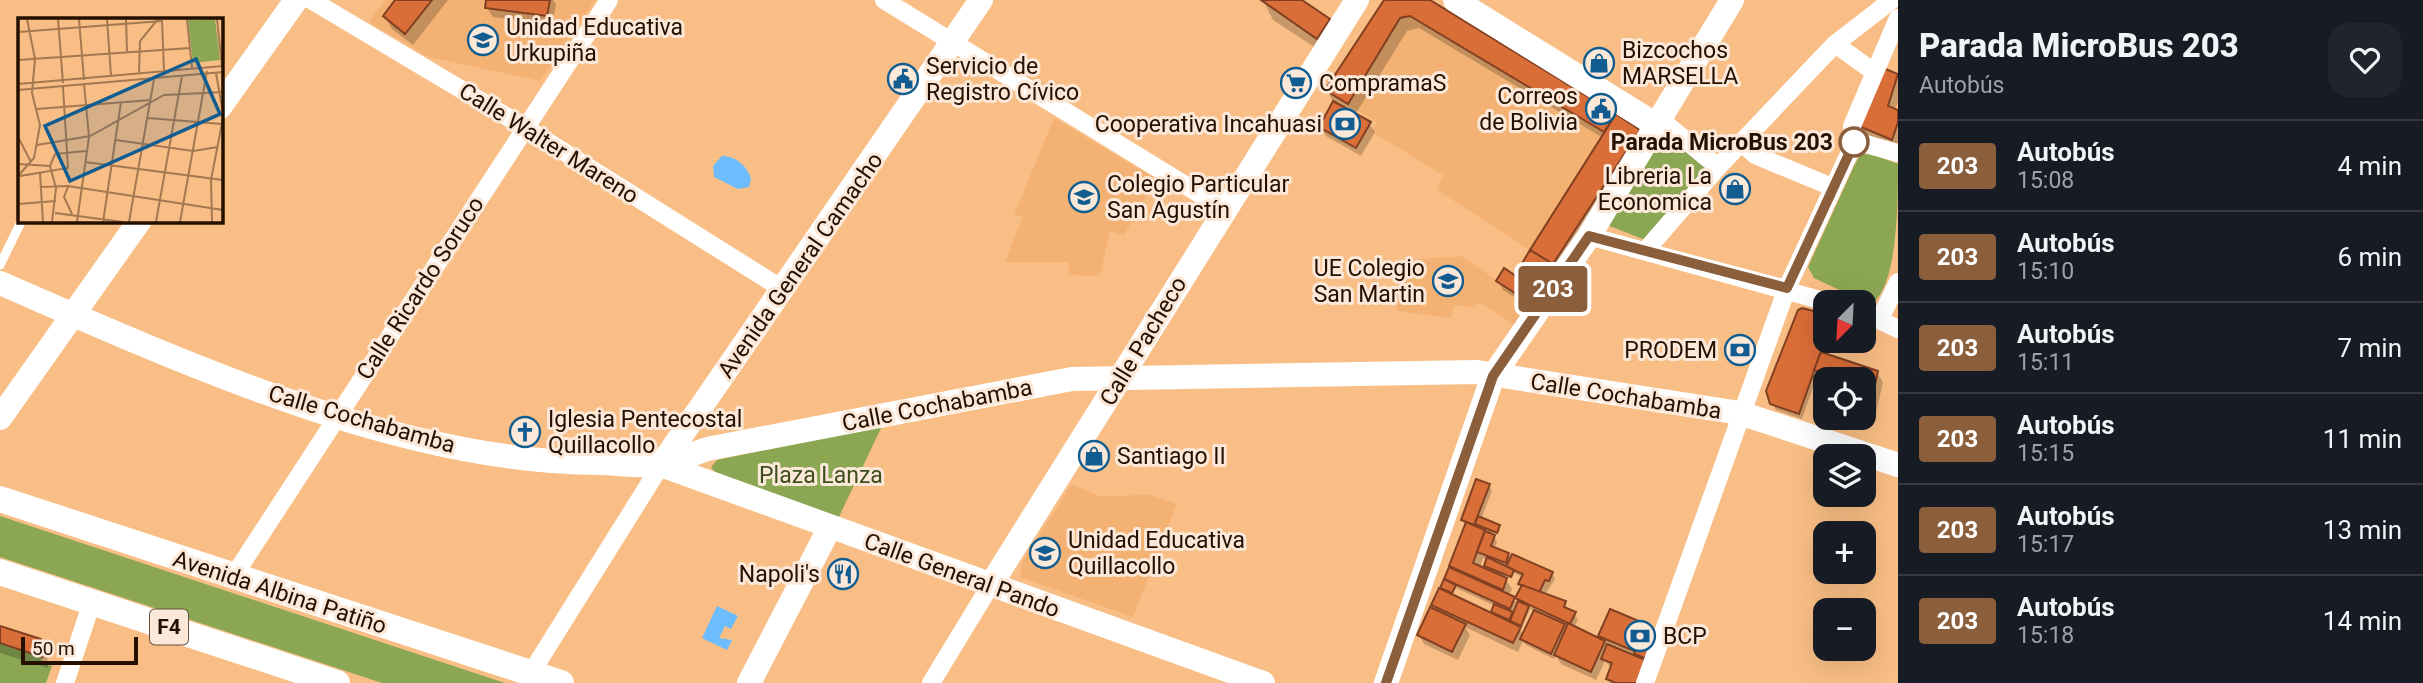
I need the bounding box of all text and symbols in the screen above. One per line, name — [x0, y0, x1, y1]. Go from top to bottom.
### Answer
place label: Unidad Educativa Urkupiña — [506, 14, 683, 67]
inset map — [18, 18, 222, 222]
school or university icon: Unidad Educativa Urkupiña — [466, 23, 500, 57]
button: heart — [2328, 23, 2402, 97]
text: Parada MicroBus 203 — [1919, 26, 2239, 65]
place label: Bizcochos MARSELLA — [1622, 37, 1738, 90]
shop icon: Bizcochos MARSELLA — [1582, 46, 1616, 80]
place label: Servicio de Registro Cívico — [926, 53, 1079, 106]
public building icon: Servicio de Registro Cívico — [886, 62, 920, 96]
supermarket icon: CompramaS — [1279, 66, 1313, 100]
place label: CompramaS — [1319, 70, 1446, 97]
text: Autobús — [1919, 72, 2004, 99]
street label: Calle Walter Mareno — [454, 77, 643, 209]
place label: Correos de Bolivia — [1479, 83, 1578, 136]
public building icon: Correos de Bolivia — [1584, 92, 1618, 126]
bank icon: Cooperativa Incahuasi — [1328, 107, 1362, 141]
place label: Cooperativa Incahuasi — [1095, 111, 1322, 138]
marker: Parada MicroBus 203 — [1839, 127, 1869, 157]
place label: Parada MicroBus 203 — [1611, 129, 1833, 156]
text: Autobús — [2017, 137, 2115, 167]
street label: Avenida General Camacho — [712, 147, 889, 383]
text: 4 min — [2337, 151, 2402, 181]
text: 203 — [1937, 152, 1978, 180]
place label: Libreria La Economica — [1598, 163, 1712, 216]
text: 15:08 — [2017, 167, 2074, 194]
place label: Colegio Particular San Agustín — [1107, 171, 1289, 224]
shop icon: Libreria La Economica — [1718, 172, 1752, 206]
school or university icon: Colegio Particular San Agustín — [1067, 180, 1101, 214]
street label: Calle Ricardo Soruco — [351, 192, 490, 385]
text: Autobús — [2017, 228, 2115, 258]
text: 6 min — [2337, 242, 2402, 272]
text: 203 — [1937, 243, 1978, 271]
place label: UE Colegio San Martin — [1314, 255, 1425, 308]
text: 15:10 — [2017, 258, 2074, 285]
school or university icon: UE Colegio San Martin — [1431, 264, 1465, 298]
line badge: 203 — [1513, 266, 1593, 312]
street label: Calle Pacheco — [1094, 272, 1192, 411]
text: 203 — [1532, 275, 1574, 303]
north arrow — [1813, 290, 1876, 354]
map controls — [1813, 290, 1876, 661]
text: Autobús — [2017, 319, 2115, 349]
bank icon: PRODEM — [1723, 333, 1757, 367]
text: 7 min — [2337, 333, 2402, 363]
text: 203 — [1937, 334, 1978, 362]
place label: PRODEM — [1624, 337, 1717, 364]
text: 15:11 — [2017, 349, 2074, 376]
button: locate — [1813, 367, 1876, 430]
street label: Calle Cochabamba — [1529, 368, 1723, 425]
street label: Calle Cochabamba — [840, 374, 1034, 437]
street label: Calle Cochabamba — [265, 380, 458, 459]
place label: Iglesia Pentecostal Quillacollo — [548, 406, 742, 459]
text: Autobús — [2017, 410, 2115, 440]
church icon: Iglesia Pentecostal Quillacollo — [508, 415, 542, 449]
text: 11 min — [2323, 424, 2402, 454]
text: 203 — [1937, 425, 1978, 453]
shop icon: Santiago II — [1077, 439, 1111, 473]
text: 15:15 — [2017, 440, 2074, 467]
place label: Santiago II — [1117, 443, 1226, 470]
button: layers — [1813, 444, 1876, 507]
park label: Plaza Lanza — [759, 462, 883, 489]
text: Autobús — [2017, 501, 2115, 531]
text: 13 min — [2323, 515, 2402, 545]
text: 203 — [1937, 516, 1978, 544]
button: + — [1813, 521, 1876, 584]
place label: Unidad Educativa Quillacollo — [1068, 527, 1245, 580]
street label: Calle General Pando — [860, 528, 1063, 623]
text: 15:17 — [2017, 531, 2074, 558]
school or university icon: Unidad Educativa Quillacollo — [1028, 536, 1062, 570]
street label: Avenida Albina Patiño — [170, 545, 390, 640]
restaurant icon: Napoli's — [826, 557, 860, 591]
place label: Napoli's — [739, 561, 820, 588]
text: Autobús — [2017, 592, 2115, 622]
button: − — [1813, 598, 1876, 661]
text: 14 min — [2323, 606, 2402, 636]
text: 203 — [1937, 607, 1978, 635]
road number: F4 — [150, 610, 188, 644]
bank icon: BCP — [1623, 619, 1657, 653]
text: 15:18 — [2017, 622, 2074, 649]
place label: BCP — [1663, 623, 1707, 650]
scale bar — [21, 634, 138, 666]
text: 50 m — [32, 637, 75, 660]

